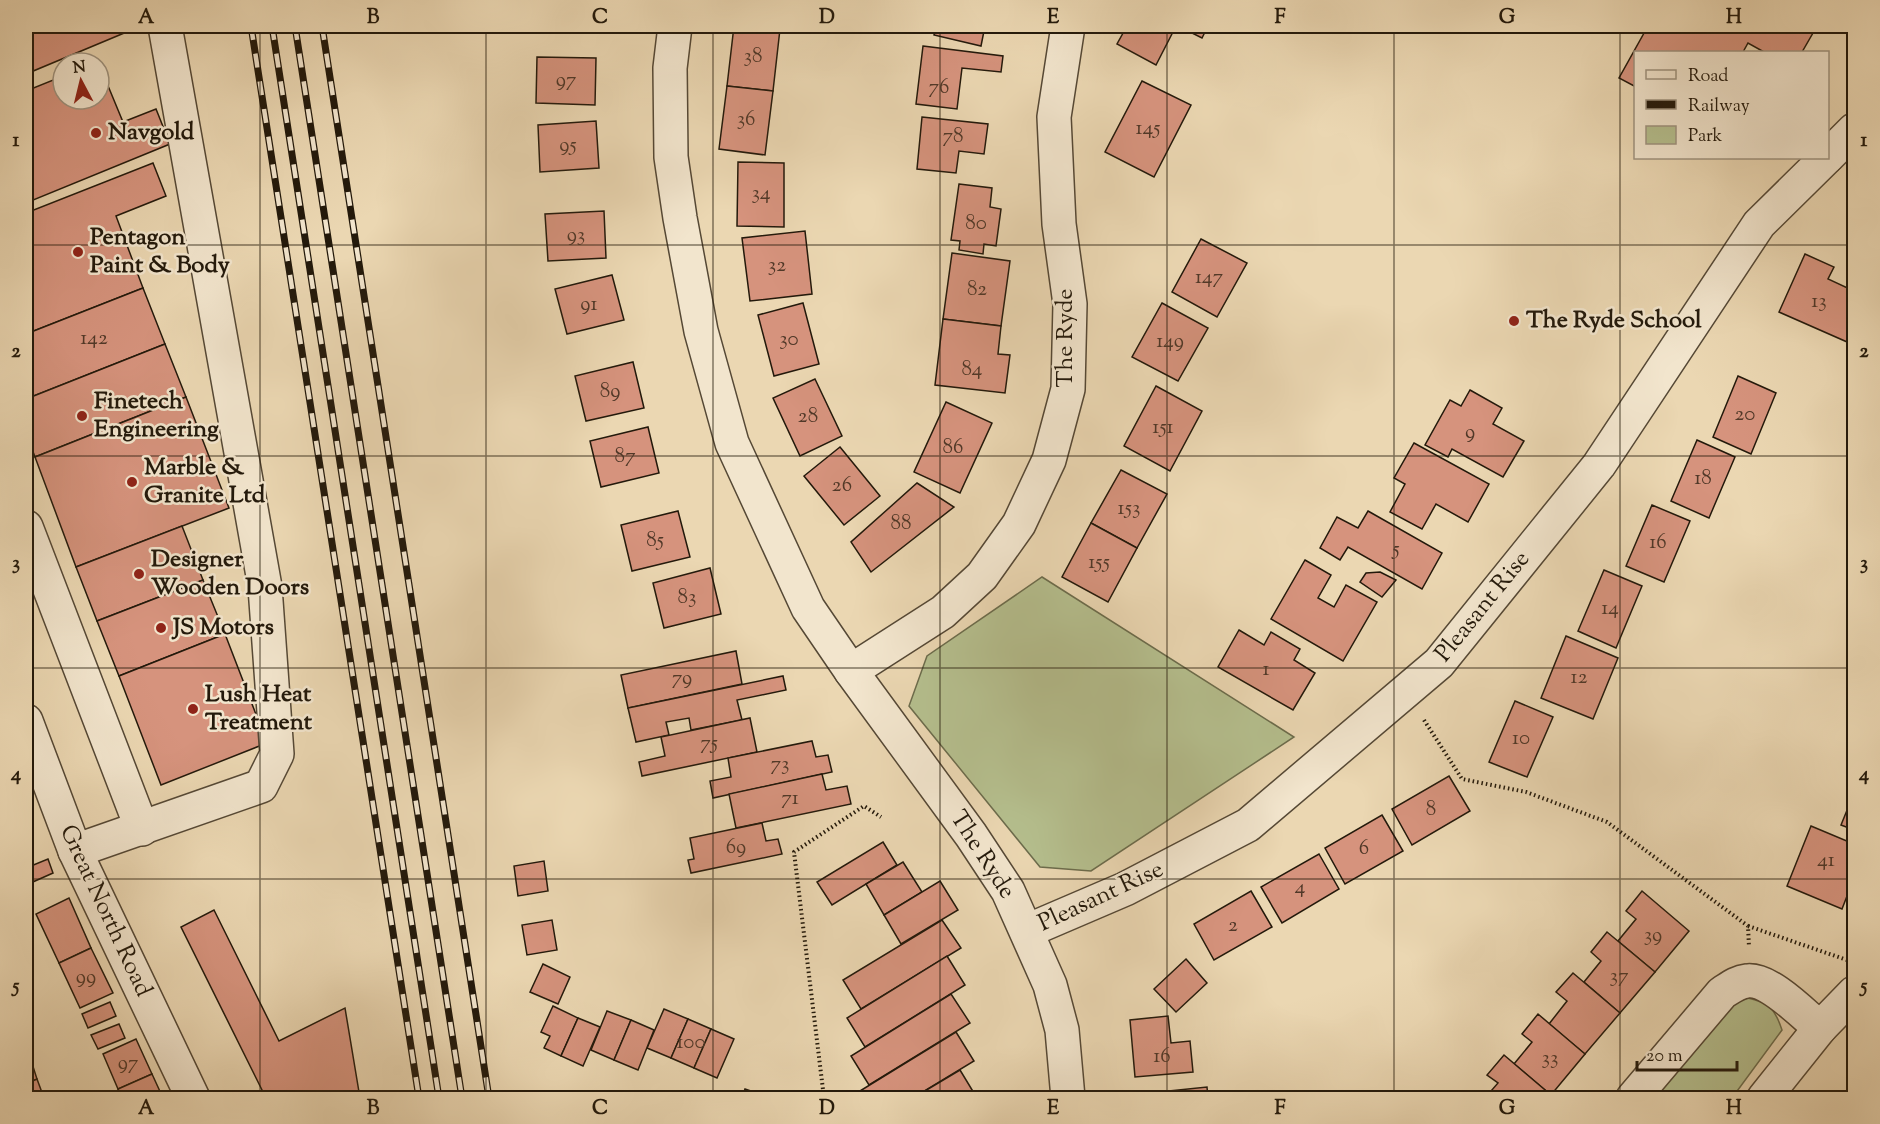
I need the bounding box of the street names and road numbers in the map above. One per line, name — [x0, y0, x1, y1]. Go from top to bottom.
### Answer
street label: The Ryde — [1049, 289, 1083, 387]
street label: Pleasant Rise — [1427, 544, 1539, 670]
street label: The Ryde — [941, 804, 1023, 906]
street label: Great North Road — [50, 819, 160, 1003]
street label: Pleasant Rise — [1033, 853, 1169, 941]

